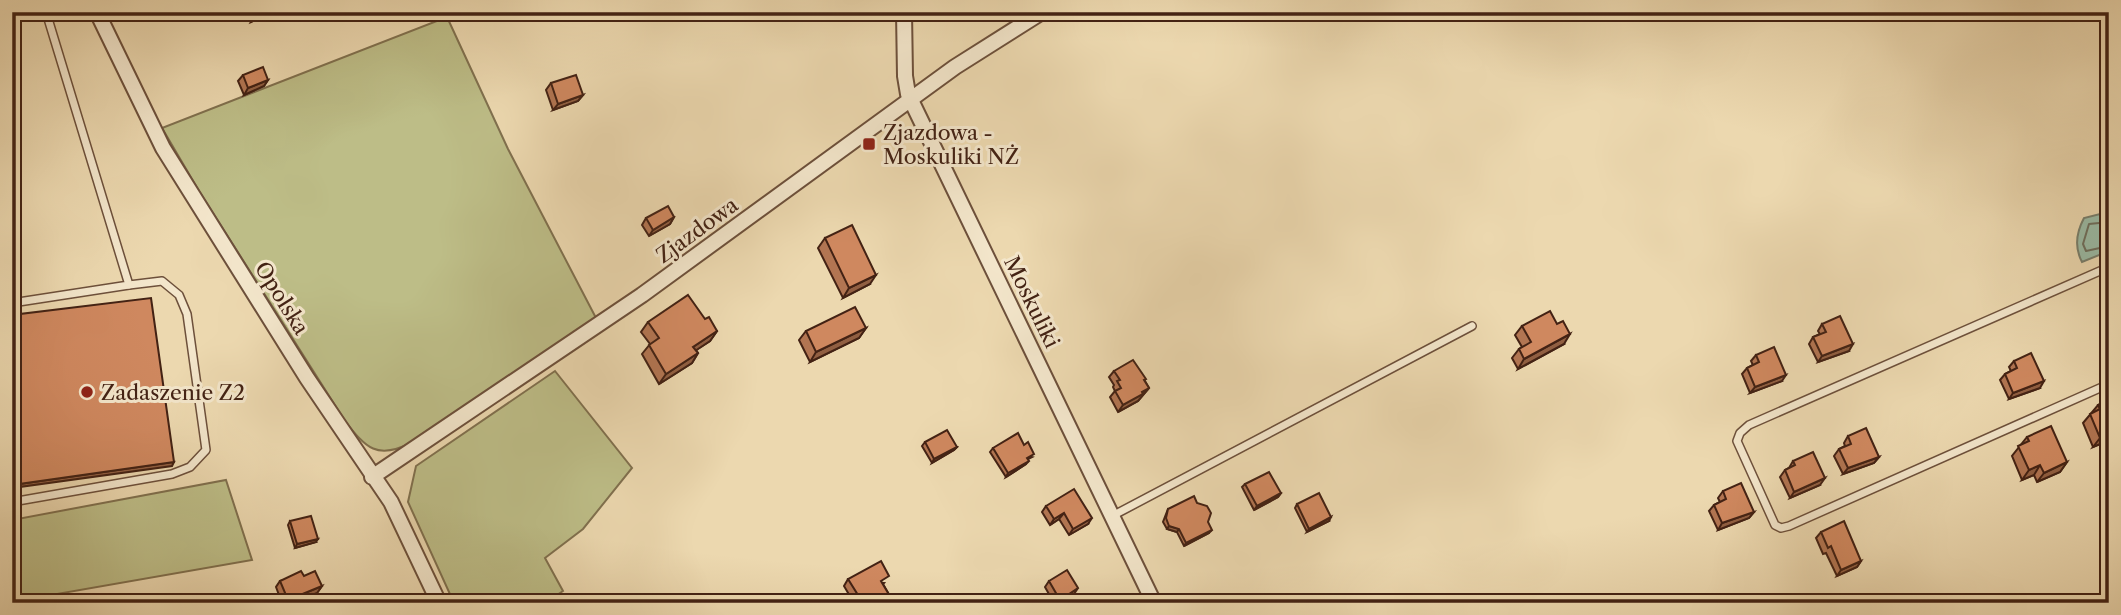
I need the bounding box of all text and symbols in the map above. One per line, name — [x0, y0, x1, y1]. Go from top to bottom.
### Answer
place label: Zjazdowa - Moskuliki NŻ — [883, 120, 1019, 169]
marker: Zjazdowa - Moskuliki NŻ — [861, 136, 877, 152]
street label: Zjazdowa — [651, 191, 744, 268]
street label: Moskuliki — [999, 252, 1065, 352]
street label: Opolska — [250, 257, 315, 340]
place label: Zadaszenie Z2 — [101, 380, 245, 405]
marker: Zadaszenie Z2 — [79, 384, 95, 400]

